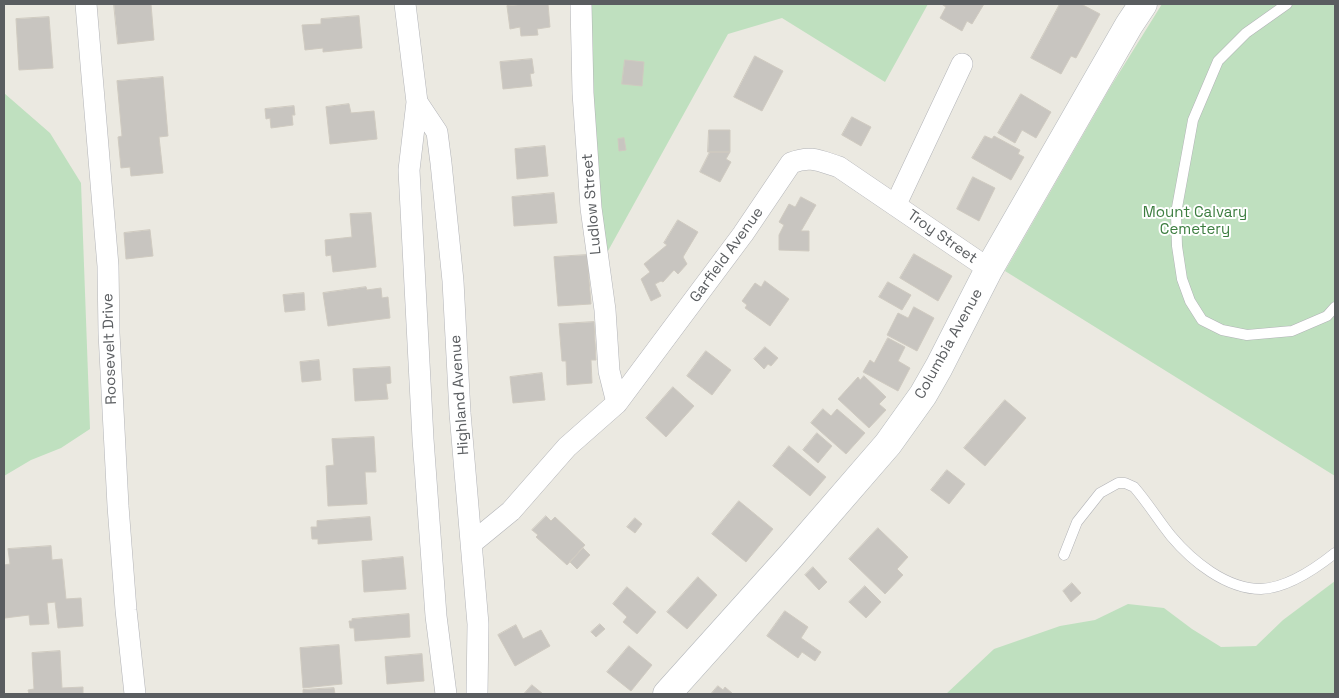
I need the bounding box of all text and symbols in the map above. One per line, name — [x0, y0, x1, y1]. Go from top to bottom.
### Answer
street label: Ludlow Street — [579, 153, 605, 255]
street label: Garfield Avenue — [686, 204, 768, 306]
park label: Mount Calvary Cemetery — [1143, 204, 1247, 239]
street label: Troy Street — [904, 206, 980, 268]
street label: Columbia Avenue — [911, 286, 987, 402]
street label: Roosevelt Drive — [99, 293, 121, 405]
street label: Highland Avenue — [447, 334, 473, 456]

